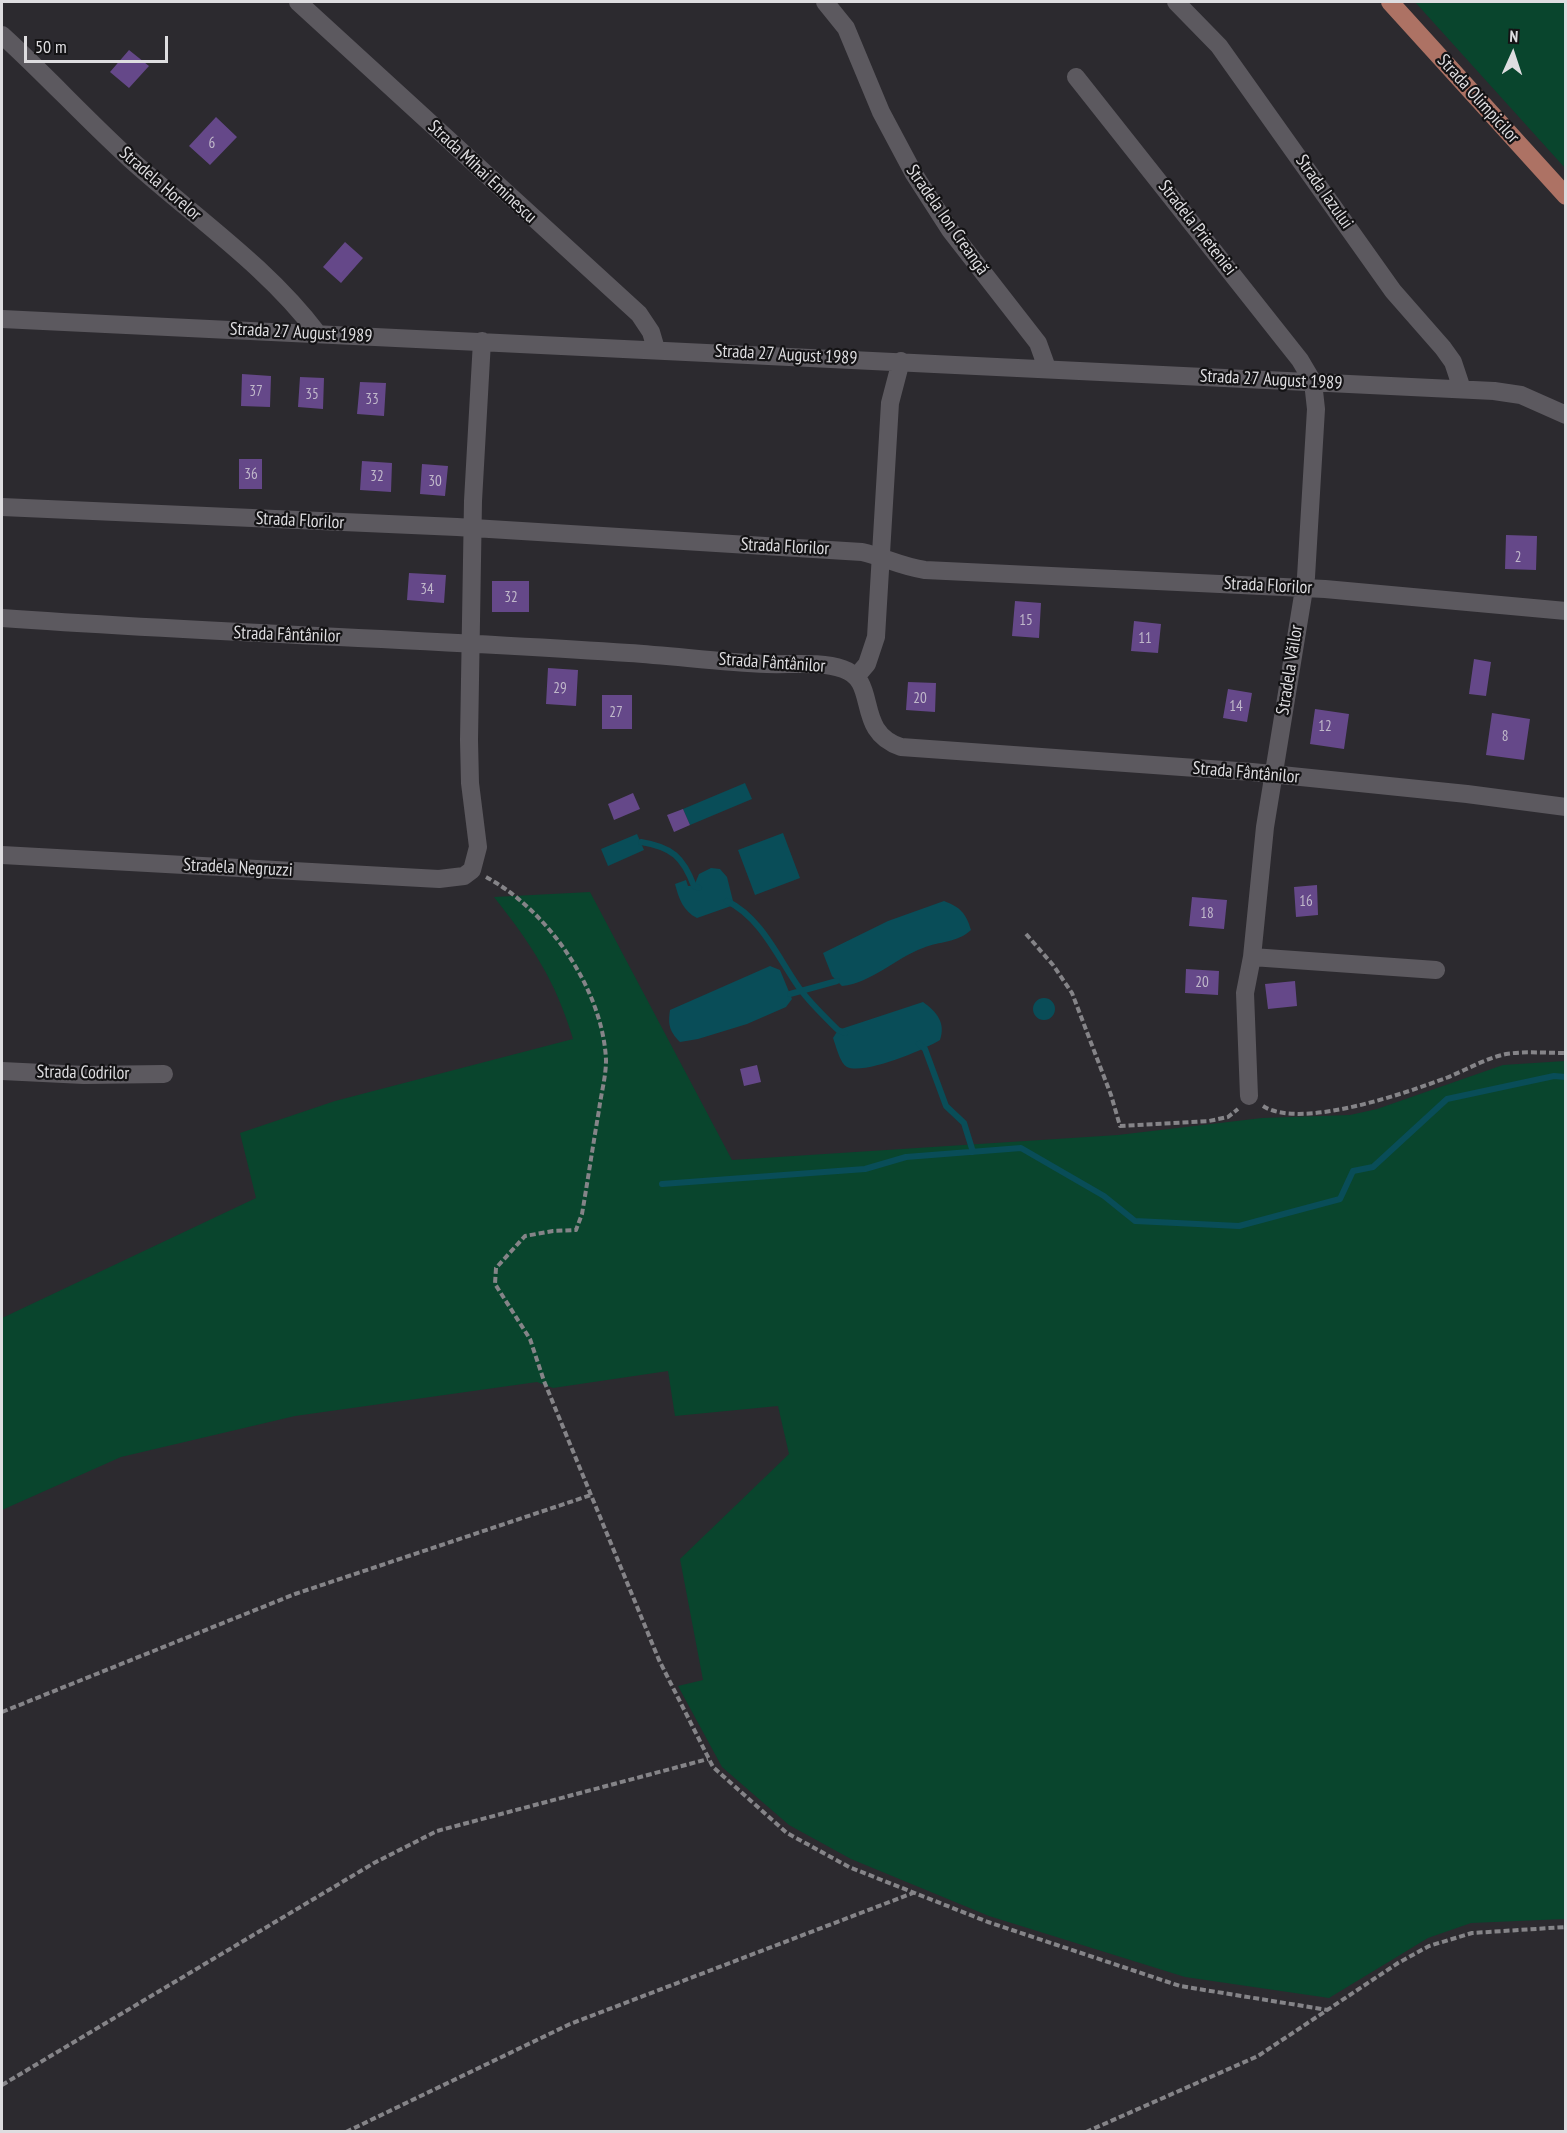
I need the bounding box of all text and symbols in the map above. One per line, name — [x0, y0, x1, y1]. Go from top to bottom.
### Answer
scale bar — [27, 24, 171, 62]
north arrow — [1483, 24, 1543, 84]
text: N — [1509, 26, 1519, 46]
text: 50 m — [35, 35, 67, 58]
street label: Strada Olimpicilor — [1432, 50, 1524, 148]
street label: Strada Mihai Eminescu — [423, 116, 541, 228]
house number: 6 — [209, 135, 215, 153]
street label: Stradela Horelor — [114, 142, 206, 226]
street label: Strada Iazului — [1291, 151, 1357, 233]
street label: Stradela Ion Creangă — [901, 161, 993, 279]
street label: Stradela Prieteniei — [1153, 176, 1241, 280]
street label: Strada 27 August 1989 — [229, 318, 373, 348]
street label: Strada 27 August 1989 — [714, 340, 858, 370]
street label: Strada 27 August 1989 — [1199, 365, 1343, 395]
house number: 37 — [249, 383, 263, 401]
house number: 35 — [305, 386, 319, 404]
house number: 33 — [365, 391, 379, 409]
house number: 36 — [244, 466, 258, 484]
house number: 32 — [370, 468, 384, 486]
house number: 30 — [428, 473, 442, 491]
street label: Strada Florilor — [255, 508, 345, 534]
street label: Strada Florilor — [740, 534, 830, 560]
house number: 2 — [1515, 549, 1521, 567]
street label: Strada Florilor — [1223, 573, 1313, 599]
house number: 34 — [420, 581, 434, 599]
house number: 32 — [504, 589, 518, 607]
house number: 15 — [1019, 612, 1033, 630]
street label: Strada Fântânilor — [233, 622, 341, 648]
street label: Stradela Văilor — [1272, 623, 1308, 717]
house number: 11 — [1138, 630, 1152, 648]
street label: Strada Fântânilor — [718, 648, 826, 678]
house number: 29 — [553, 680, 567, 698]
house number: 20 — [913, 690, 927, 708]
house number: 14 — [1229, 698, 1243, 716]
house number: 27 — [609, 704, 623, 722]
house number: 12 — [1318, 718, 1332, 736]
house number: 8 — [1502, 728, 1508, 746]
street label: Strada Fântânilor — [1192, 758, 1300, 788]
street label: Stradela Negruzzi — [183, 854, 293, 882]
house number: 16 — [1299, 893, 1313, 911]
house number: 18 — [1200, 905, 1214, 923]
house number: 20 — [1195, 974, 1209, 992]
street label: Strada Codrilor — [36, 1061, 130, 1085]

